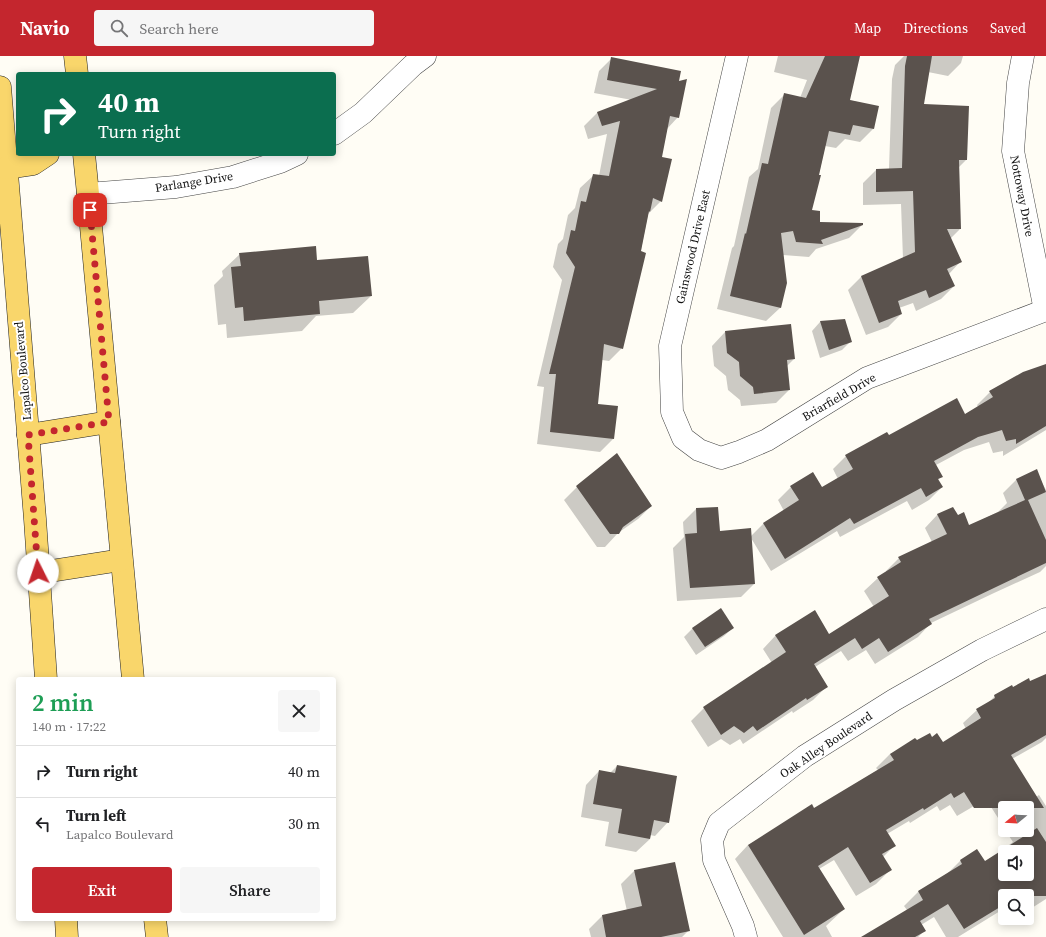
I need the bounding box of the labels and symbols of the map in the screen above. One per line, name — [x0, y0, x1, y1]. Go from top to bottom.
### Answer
street label: Nottoway Drive — [1006, 154, 1038, 238]
street label: Parlange Drive — [154, 168, 234, 196]
street label: Gainswood Drive East — [672, 188, 714, 305]
pin — [73, 193, 107, 227]
street label: Lapalco Boulevard — [11, 321, 35, 421]
street label: Briarfield Drive — [799, 369, 879, 425]
position arrow — [17, 551, 59, 593]
street label: Oak Alley Boulevard — [777, 708, 876, 782]
north arrow — [998, 801, 1034, 837]

